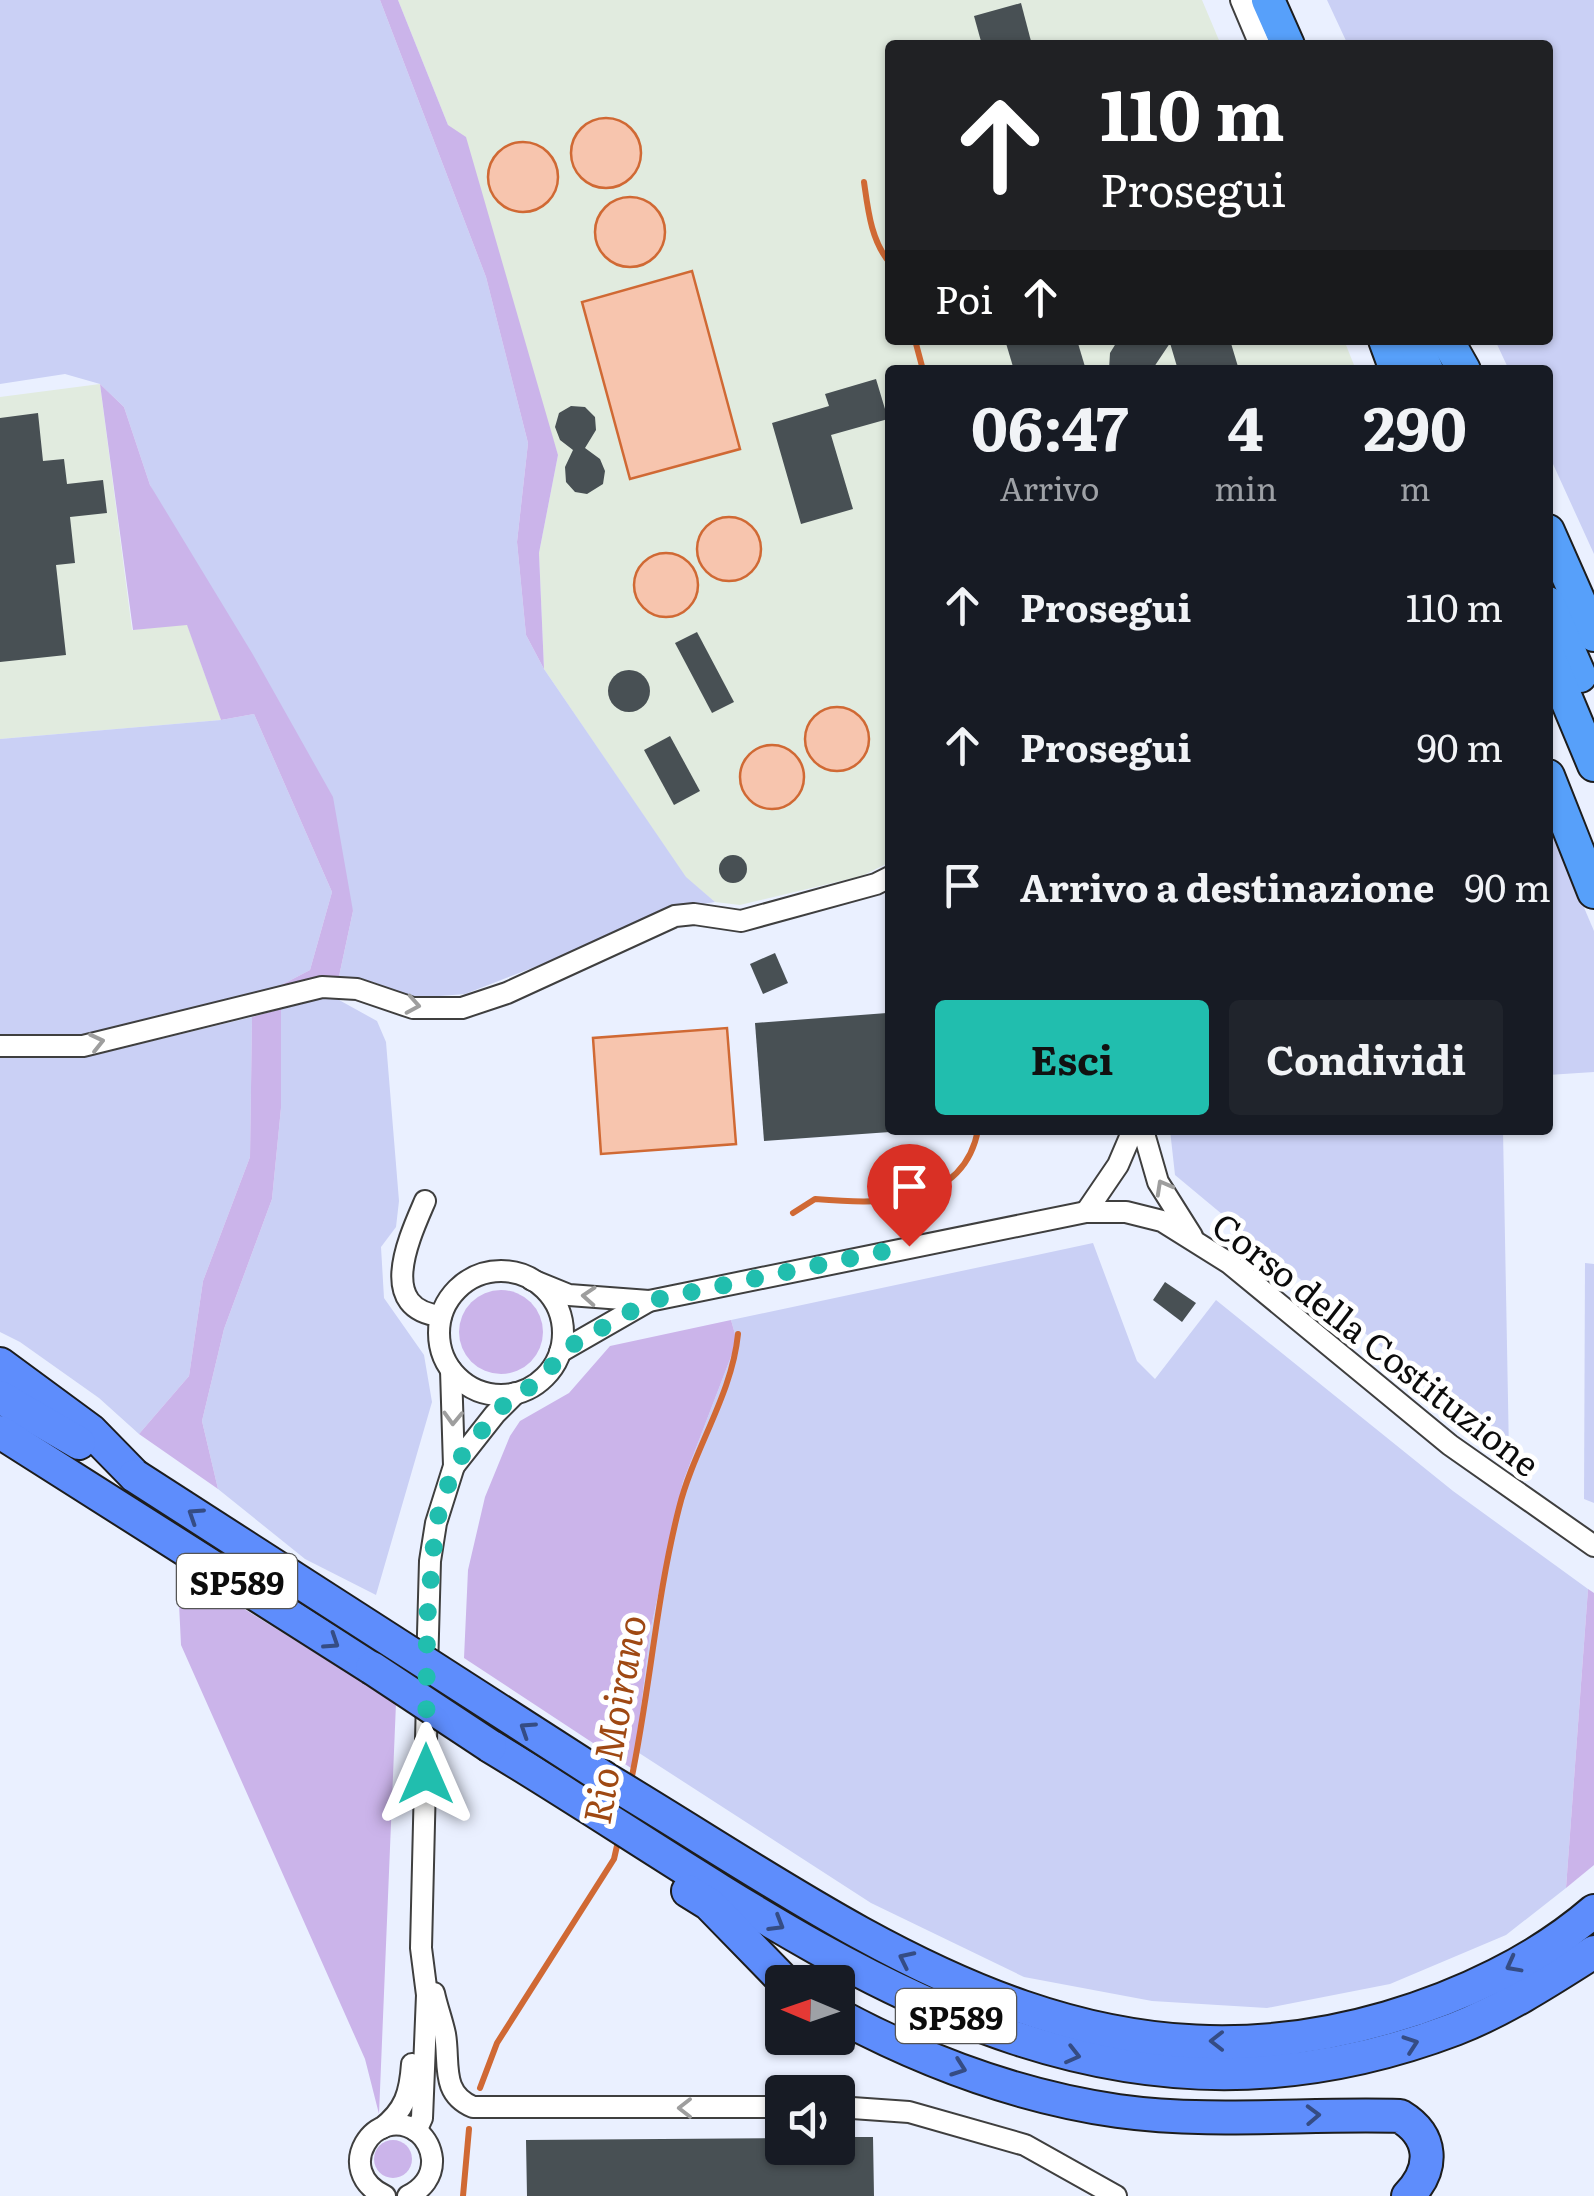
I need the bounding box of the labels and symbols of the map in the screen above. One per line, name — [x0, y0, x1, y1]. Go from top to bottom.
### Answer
one-way arrow — [405, 994, 421, 1015]
one-way arrow — [88, 1033, 105, 1054]
pin — [867, 1144, 952, 1247]
one-way arrow — [1155, 1179, 1175, 1197]
street label: Corso della Costituzione — [1202, 1198, 1552, 1488]
one-way arrow — [581, 1286, 597, 1308]
one-way arrow — [443, 1411, 464, 1427]
one-way arrow — [187, 1508, 205, 1527]
road number: SP589 — [177, 1554, 297, 1608]
water label: Rio Moirano — [566, 1610, 658, 1828]
one-way arrow — [321, 1629, 339, 1648]
position arrow — [374, 1722, 478, 1826]
one-way arrow — [519, 1722, 537, 1741]
one-way arrow — [766, 1912, 784, 1931]
one-way arrow — [898, 1952, 916, 1972]
one-way arrow — [1506, 1953, 1524, 1972]
north arrow — [765, 1965, 855, 2055]
road number: SP589 — [896, 1989, 1016, 2043]
one-way arrow — [1209, 2030, 1224, 2052]
one-way arrow — [1401, 2035, 1418, 2056]
one-way arrow — [1064, 2043, 1081, 2064]
one-way arrow — [949, 2056, 966, 2077]
one-way arrow — [677, 2097, 692, 2119]
one-way arrow — [1305, 2105, 1321, 2126]

